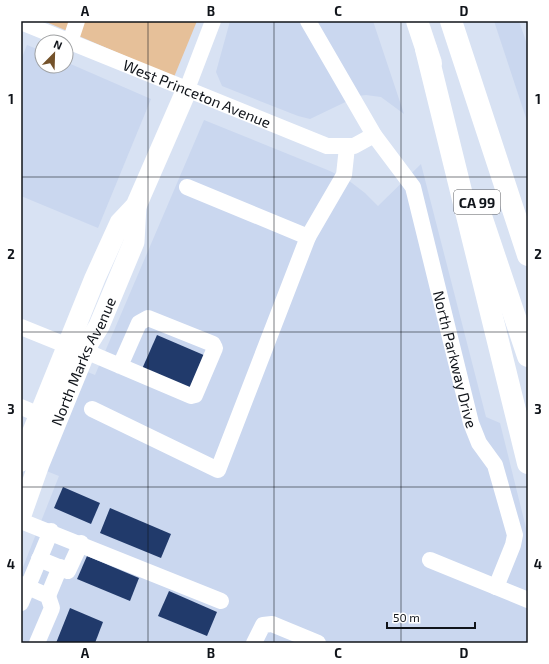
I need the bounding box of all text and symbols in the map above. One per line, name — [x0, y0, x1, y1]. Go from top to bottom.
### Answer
text: A — [81, 3, 90, 19]
text: B — [207, 3, 215, 19]
text: C — [334, 3, 342, 19]
text: D — [460, 3, 469, 19]
north arrow — [34, 34, 74, 74]
text: N — [52, 37, 64, 52]
street label: West Princeton Avenue — [121, 55, 274, 131]
text: 1 — [8, 91, 14, 107]
text: 1 — [535, 91, 541, 107]
road number: CA 99 — [454, 190, 500, 214]
text: 2 — [7, 246, 15, 262]
text: 2 — [534, 246, 542, 262]
street label: North Parkway Drive — [430, 289, 481, 431]
street label: North Marks Avenue — [47, 294, 119, 428]
text: 3 — [7, 401, 15, 417]
text: 3 — [534, 401, 542, 417]
text: 4 — [7, 556, 15, 572]
text: 4 — [534, 556, 542, 572]
scale bar — [387, 604, 475, 630]
text: 50 m — [393, 610, 420, 624]
text: A — [81, 645, 90, 661]
text: B — [207, 645, 215, 661]
text: C — [334, 645, 342, 661]
text: D — [460, 645, 469, 661]

